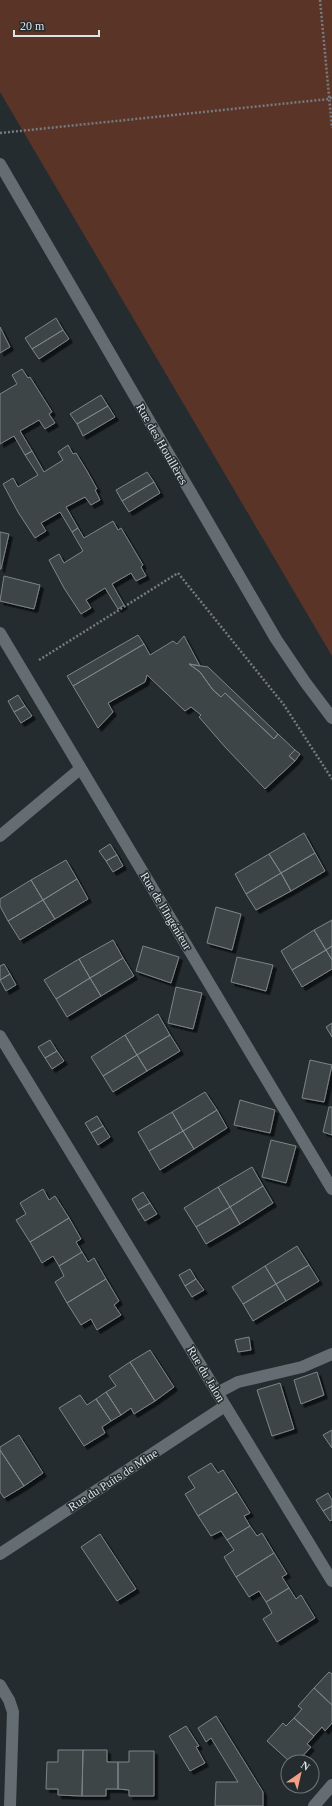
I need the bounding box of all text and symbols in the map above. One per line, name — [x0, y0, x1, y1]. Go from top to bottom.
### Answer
scale bar — [14, 12, 99, 38]
text: 20 m — [20, 19, 45, 33]
street label: Rue des Houillères — [133, 401, 191, 487]
street label: Rue de l'Ingénieur — [137, 870, 195, 952]
street label: Rue du Jalon — [184, 1344, 228, 1404]
street label: Rue du Puits de Mine — [66, 1446, 160, 1514]
north arrow — [280, 1754, 320, 1794]
text: N — [299, 1759, 312, 1773]

